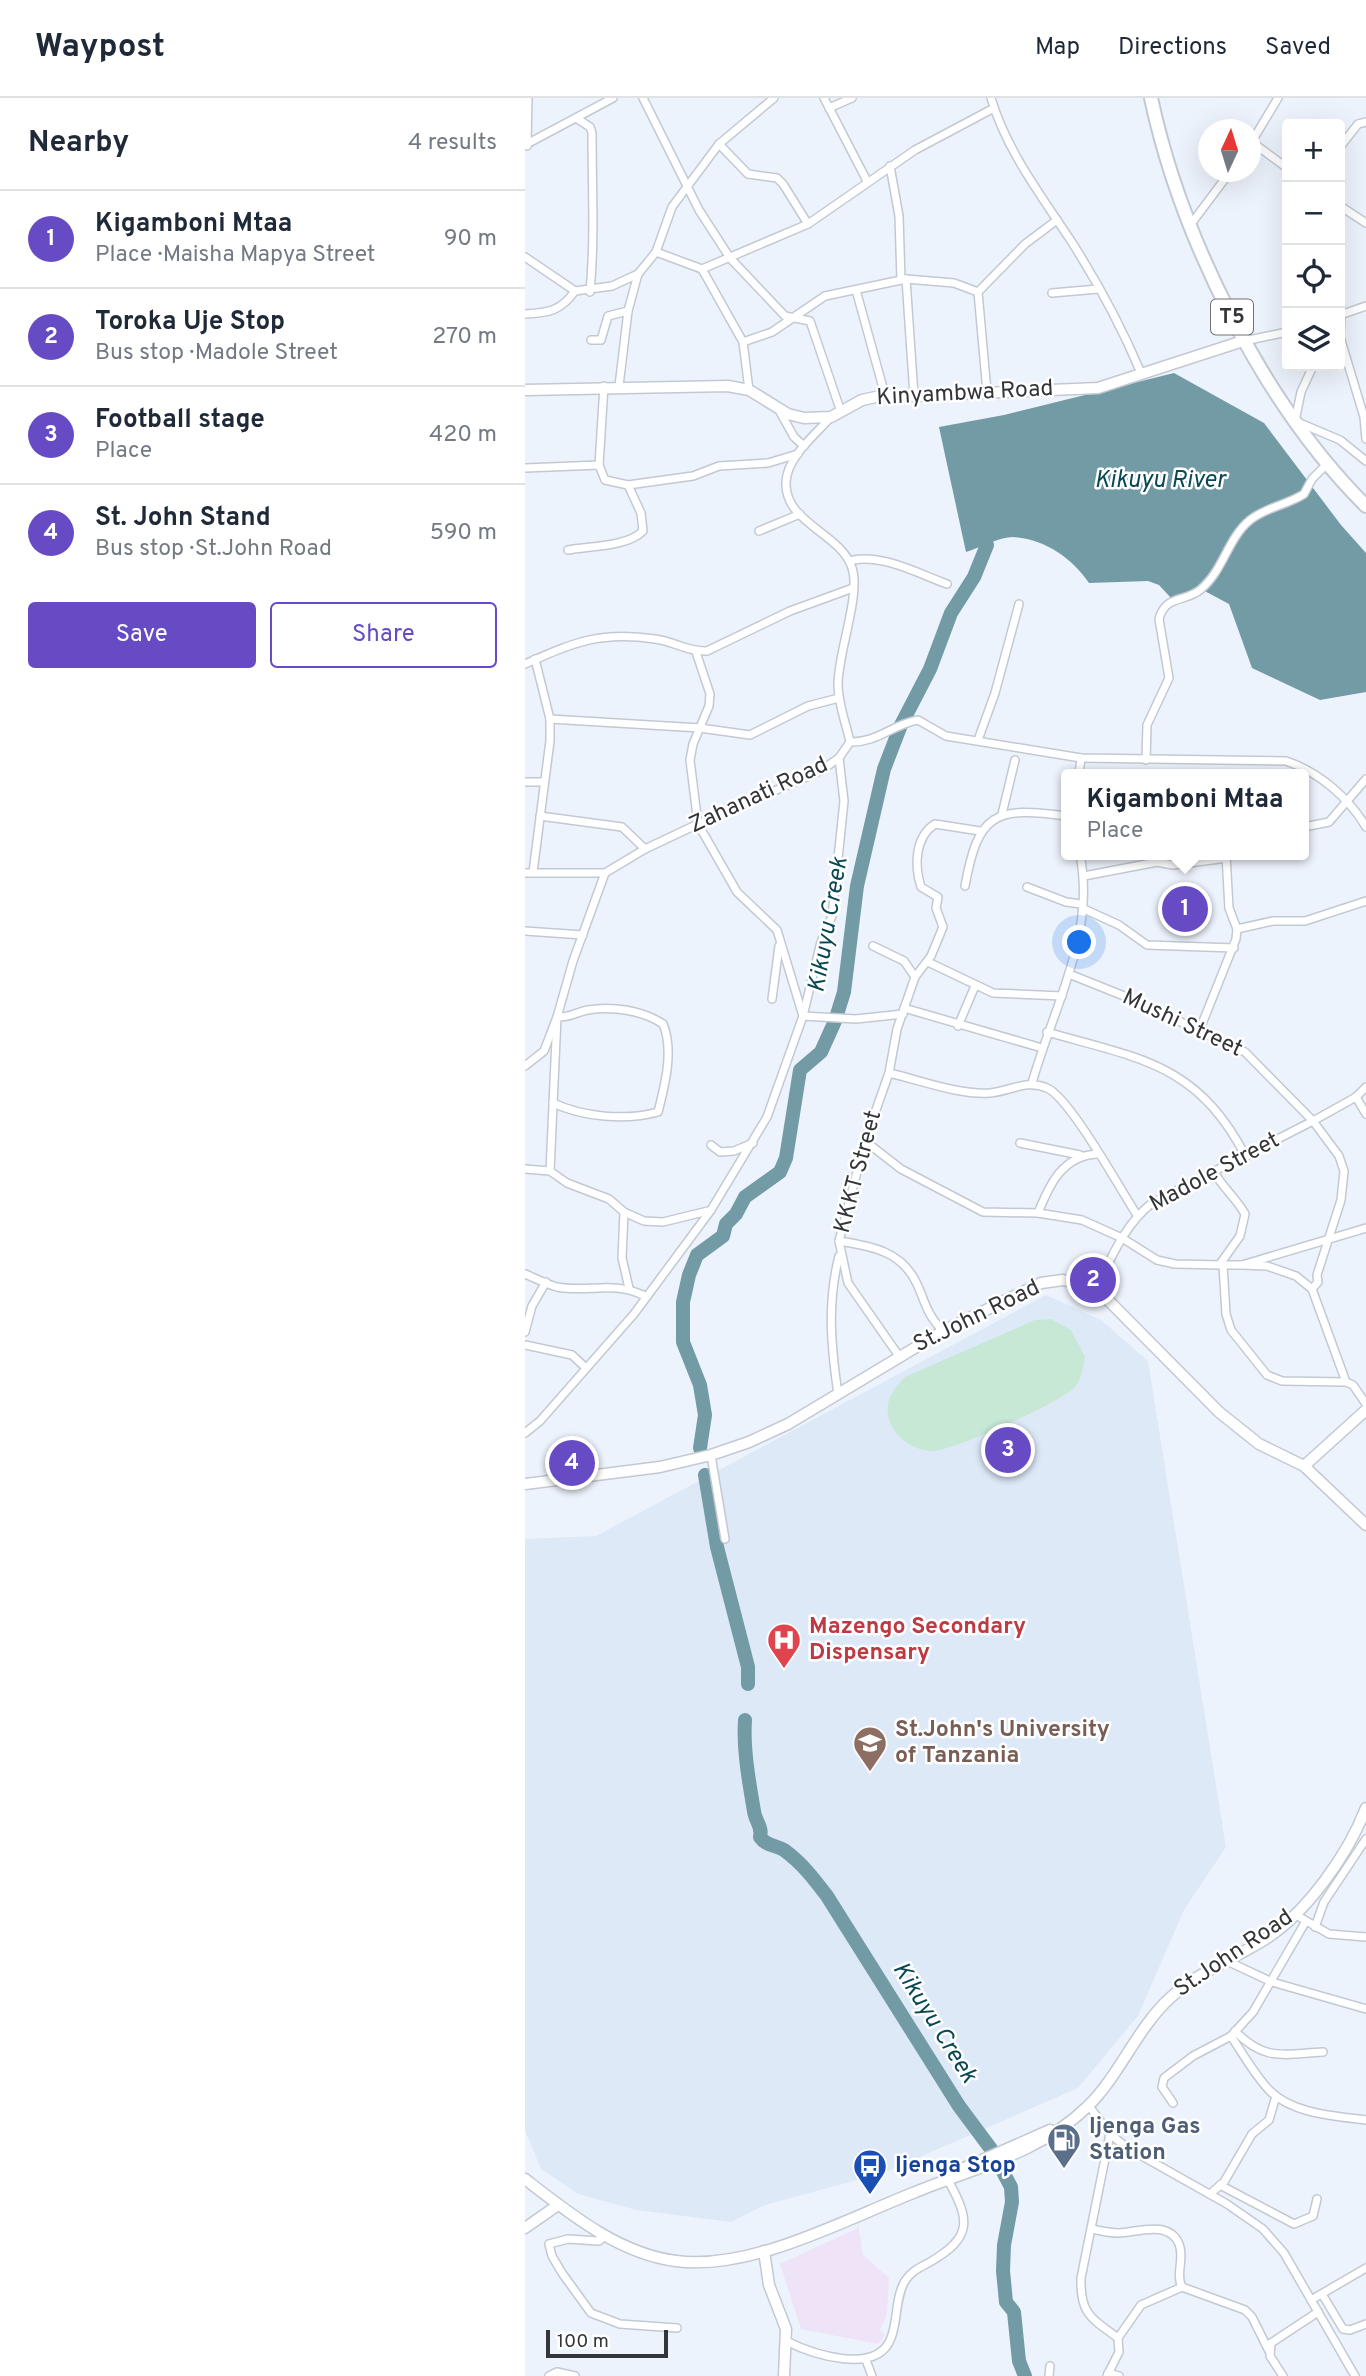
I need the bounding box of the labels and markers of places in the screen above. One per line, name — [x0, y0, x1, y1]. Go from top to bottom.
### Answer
pin: 1 — [1162, 883, 1208, 935]
pin: 2 — [1070, 1254, 1116, 1306]
pin: 3 — [985, 1424, 1031, 1476]
pin: 4 — [549, 1437, 595, 1489]
place label: Mazengo Secondary Dispensary — [809, 1613, 1026, 1668]
hospital icon: Mazengo Secondary Dispensary — [765, 1621, 803, 1670]
place label: St.John's University of Tanzania — [895, 1716, 1110, 1771]
school or university icon: St.John's University of Tanzania — [851, 1724, 889, 1773]
place label: Ijenga Gas Station — [1089, 2113, 1201, 2168]
fuel station icon: Ijenga Gas Station — [1045, 2121, 1083, 2170]
bus stop icon: Ijenga Stop — [851, 2147, 889, 2196]
place label: Ijenga Stop — [895, 2152, 1016, 2181]

